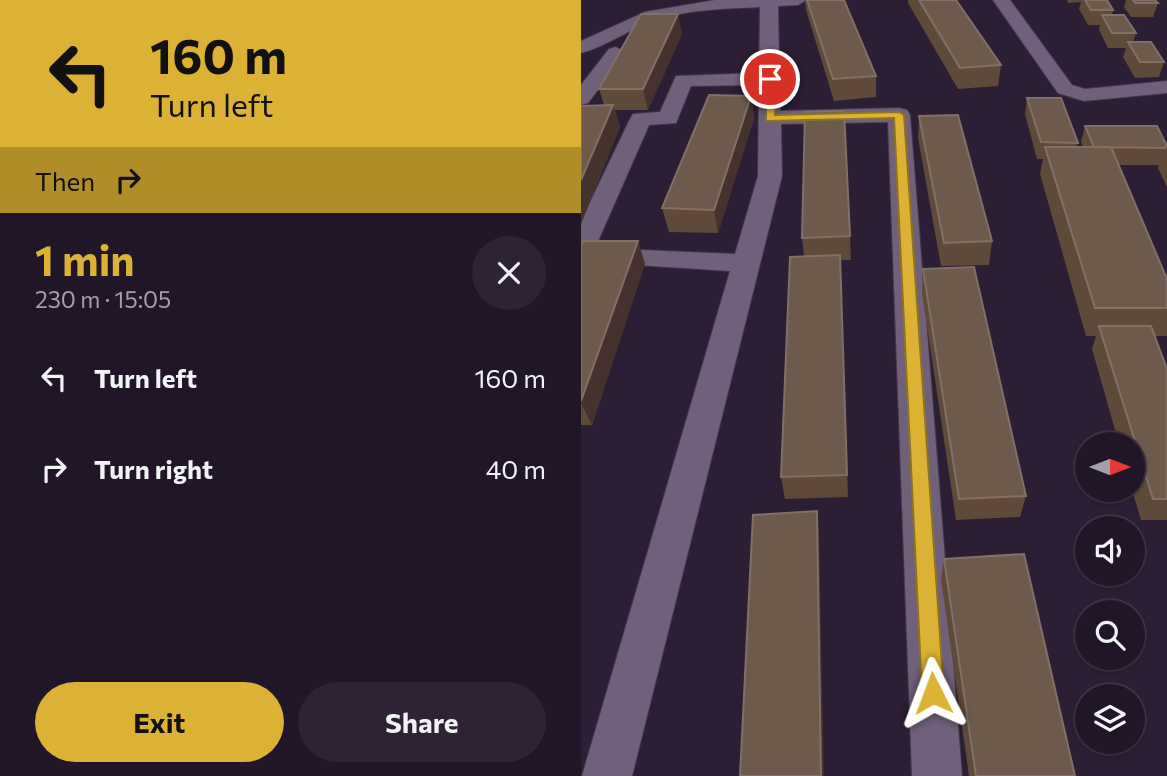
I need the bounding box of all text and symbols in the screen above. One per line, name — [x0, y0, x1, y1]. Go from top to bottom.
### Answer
text: 160 m — [150, 24, 287, 84]
icon: left — [35, 28, 126, 119]
pin — [740, 49, 800, 109]
icon: arrive — [751, 60, 789, 98]
text: Turn left — [150, 84, 274, 124]
icon: right — [109, 161, 147, 199]
text: Then — [35, 165, 95, 196]
text: 1 min — [35, 233, 135, 285]
button: close — [472, 236, 546, 310]
text: 230 m · 15:05 — [35, 285, 171, 313]
icon: left — [35, 359, 73, 397]
text: Turn left — [94, 362, 197, 393]
text: 160 m — [474, 362, 546, 393]
north arrow — [1075, 432, 1145, 502]
map controls — [1075, 432, 1145, 754]
icon: right — [35, 450, 73, 488]
text: Turn right — [94, 453, 213, 484]
text: 40 m — [486, 453, 546, 484]
button: sound — [1075, 516, 1145, 586]
button: search — [1075, 600, 1145, 670]
position arrow — [896, 656, 970, 730]
button: Exit — [35, 682, 284, 762]
button: Share — [298, 682, 546, 762]
button: layers — [1075, 684, 1145, 754]

